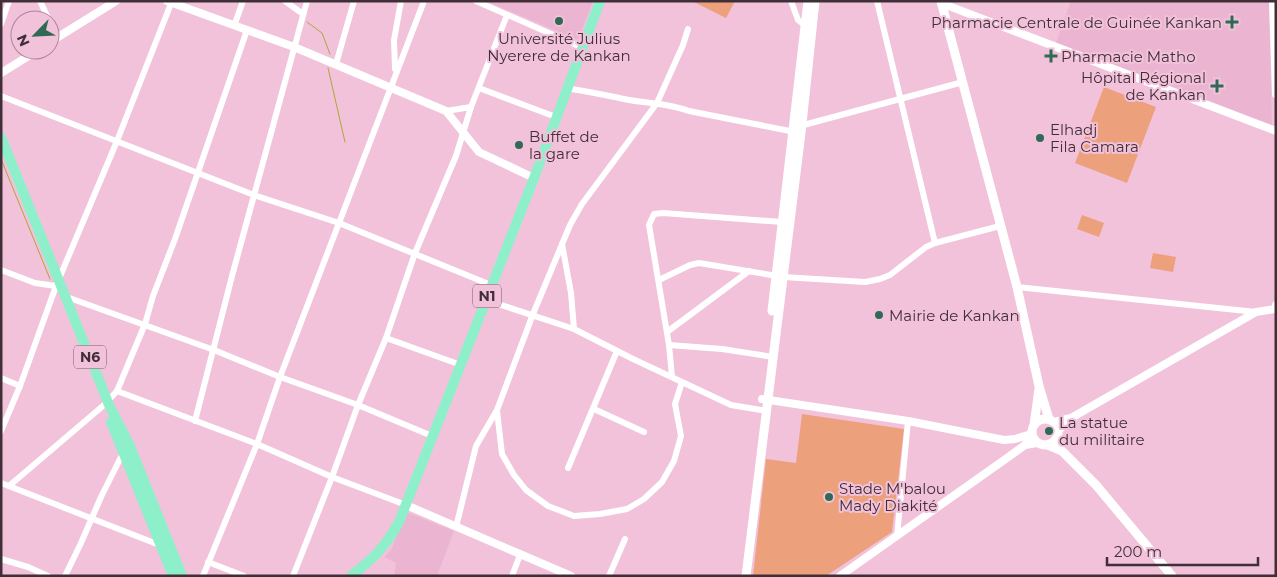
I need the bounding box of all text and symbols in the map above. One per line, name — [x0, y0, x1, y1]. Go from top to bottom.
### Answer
north arrow — [10, 10, 60, 60]
place label: Pharmacie Centrale de Guinée Kankan — [931, 13, 1222, 32]
marker: Université Julius Nyerere de Kankan — [553, 15, 565, 27]
marker: Pharmacie Centrale de Guinée Kankan — [1226, 16, 1238, 28]
place label: Université Julius Nyerere de Kankan — [487, 29, 631, 65]
text: N — [13, 31, 34, 49]
place label: Pharmacie Matho — [1061, 47, 1196, 66]
marker: Pharmacie Matho — [1045, 50, 1057, 62]
place label: Hôpital Régional de Kankan — [1081, 68, 1206, 104]
marker: Hôpital Régional de Kankan — [1210, 79, 1224, 93]
place label: Elhadj Fila Camara — [1050, 120, 1139, 156]
place label: Buffet de la gare — [529, 127, 599, 163]
marker: Elhadj Fila Camara — [1034, 132, 1046, 144]
marker: Buffet de la gare — [513, 139, 525, 151]
road number: N1 — [473, 284, 501, 308]
place label: Mairie de Kankan — [889, 306, 1020, 325]
marker: Mairie de Kankan — [873, 309, 885, 321]
road number: N6 — [74, 346, 106, 368]
place label: La statue du militaire — [1059, 413, 1145, 449]
marker: La statue du militaire — [1043, 425, 1055, 437]
place label: Stade M'balou Mady Diakité — [839, 479, 946, 515]
marker: Stade M'balou Mady Diakité — [823, 491, 835, 503]
scale bar — [1107, 534, 1258, 566]
text: 200 m — [1114, 542, 1162, 561]

